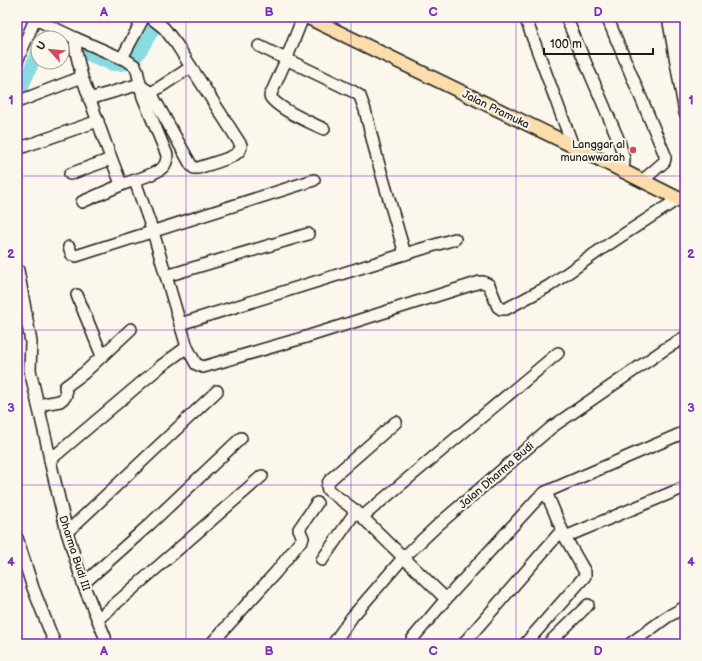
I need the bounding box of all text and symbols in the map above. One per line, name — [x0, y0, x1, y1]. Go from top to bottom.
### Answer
text: A — [99, 4, 108, 20]
text: B — [264, 4, 274, 20]
text: C — [428, 4, 438, 20]
text: D — [593, 4, 603, 20]
north arrow — [30, 30, 70, 70]
scale bar — [544, 30, 653, 56]
text: 100 m — [550, 37, 582, 52]
text: U — [34, 39, 49, 52]
street label: Jalan Pramuka — [460, 88, 531, 131]
text: 1 — [8, 92, 14, 108]
text: 1 — [688, 92, 694, 108]
place label: Langgar al munawwarah — [560, 138, 625, 164]
marker: Langgar al munawwarah — [628, 145, 638, 155]
text: 2 — [7, 246, 15, 262]
text: 2 — [687, 246, 695, 262]
text: 3 — [7, 400, 15, 416]
text: 3 — [687, 400, 695, 416]
street label: Jalan Dharma Budi — [456, 439, 536, 511]
street label: Dharma Budi III — [56, 514, 93, 593]
text: 4 — [7, 554, 15, 570]
text: 4 — [687, 554, 695, 570]
text: A — [99, 643, 108, 659]
text: B — [264, 643, 274, 659]
text: C — [428, 643, 438, 659]
text: D — [593, 643, 603, 659]

